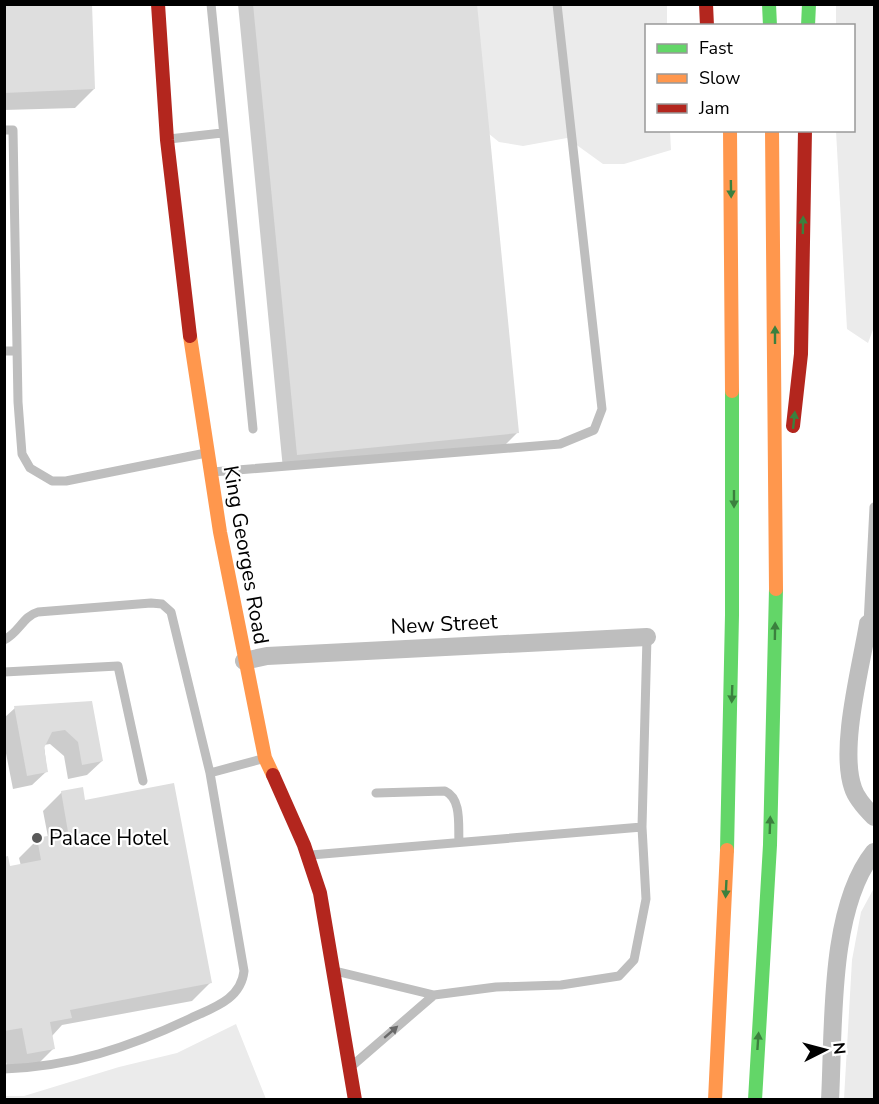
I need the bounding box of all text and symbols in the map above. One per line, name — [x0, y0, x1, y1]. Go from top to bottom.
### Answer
legend — [645, 24, 855, 132]
text: Fast — [699, 36, 734, 60]
text: Slow — [699, 66, 740, 90]
text: Jam — [698, 96, 730, 120]
one-way arrow — [726, 179, 736, 198]
one-way arrow — [798, 216, 808, 235]
one-way arrow — [770, 326, 780, 345]
one-way arrow — [789, 410, 799, 429]
street label: King Georges Road — [217, 463, 275, 647]
one-way arrow — [729, 490, 739, 509]
street label: New Street — [390, 607, 499, 641]
one-way arrow — [771, 621, 780, 640]
one-way arrow — [727, 685, 737, 704]
one-way arrow — [766, 816, 775, 835]
place label: Palace Hotel — [49, 824, 169, 852]
marker: Palace Hotel — [30, 831, 44, 845]
one-way arrow — [721, 880, 730, 899]
north arrow — [795, 1020, 855, 1080]
one-way arrow — [383, 1026, 398, 1039]
one-way arrow — [754, 1032, 763, 1051]
text: N — [827, 1041, 850, 1056]

